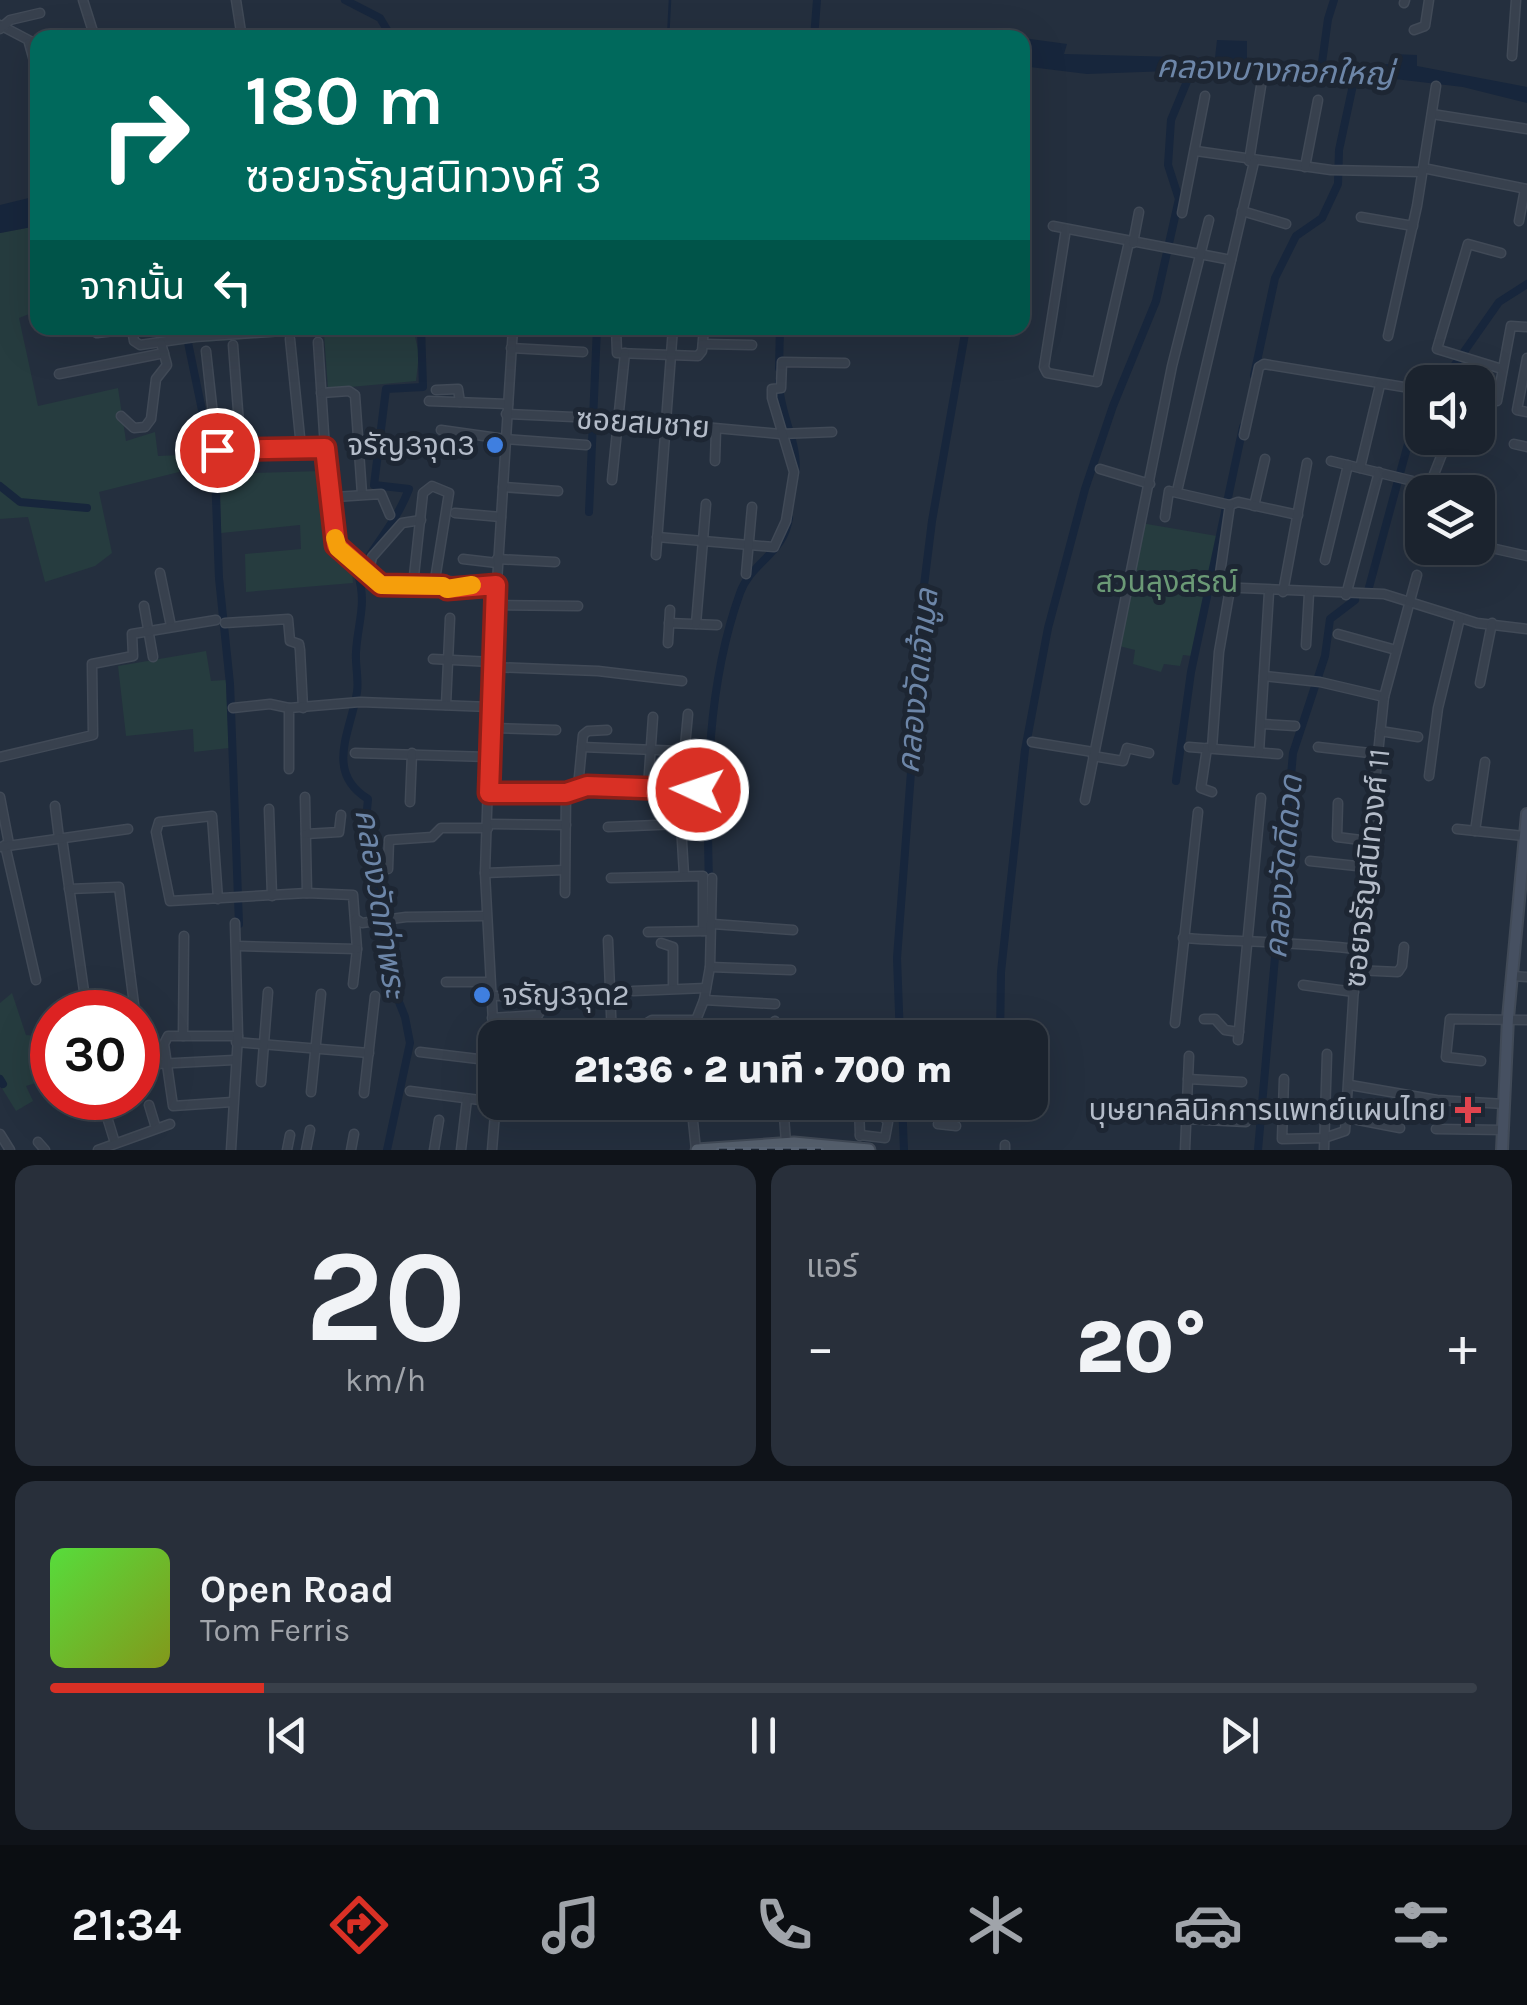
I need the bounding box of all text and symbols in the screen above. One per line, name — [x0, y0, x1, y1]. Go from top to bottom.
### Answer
water label: คลองบางกอกใหญ่ — [1156, 48, 1398, 93]
text: 180 m — [245, 60, 444, 142]
icon: right — [80, 70, 210, 200]
text: ซอยจรัญสนิทวงศ์ 3 — [245, 151, 602, 203]
icon: left — [205, 260, 260, 315]
text: จากนั้น — [80, 264, 185, 309]
map controls — [1405, 365, 1495, 565]
button: sound — [1405, 365, 1495, 455]
street label: ซอยสมชาย — [575, 400, 711, 446]
pin — [175, 408, 260, 493]
icon: arrive — [190, 423, 245, 478]
place label: จรัญ3จุด3 — [347, 427, 475, 463]
marker: จรัญ3จุด3 — [484, 434, 506, 456]
button: layers — [1405, 475, 1495, 565]
park label: สวนลุงสรณ์ — [1096, 564, 1238, 600]
water label: คลองวัดเจ้ามูล — [889, 585, 947, 775]
position arrow — [646, 738, 750, 842]
street label: ซอยจรัญสนิทวงศ์ 11 — [1337, 747, 1397, 989]
water label: คลองวัดดีดวด — [1257, 773, 1310, 960]
water label: คลองวัดท่าพระ — [347, 806, 414, 1002]
place label: จรัญ3จุด2 — [502, 977, 629, 1013]
marker: จรัญ3จุด2 — [471, 984, 493, 1006]
speed limit sign: 30 — [30, 990, 160, 1120]
text: 21:36 · 2 นาที · 700 m — [574, 1047, 952, 1092]
place label: บุษยาคลินิกการแพทย์แผนไทย — [1088, 1092, 1446, 1128]
marker: บุษยาคลินิกการแพทย์แผนไทย — [1455, 1097, 1481, 1123]
text: 20 — [305, 1221, 466, 1373]
text: แอร์ — [806, 1248, 858, 1285]
text: 20° — [1076, 1303, 1207, 1391]
text: − — [806, 1315, 835, 1379]
text: + — [1448, 1315, 1477, 1379]
text: km/h — [345, 1362, 426, 1399]
text: Open Road — [200, 1567, 394, 1612]
text: Tom Ferris — [200, 1612, 350, 1649]
icon: previous — [260, 1708, 315, 1763]
icon: pause — [736, 1708, 791, 1763]
icon: next — [1212, 1708, 1267, 1763]
icon: directions — [324, 1890, 394, 1960]
icon: music — [536, 1890, 606, 1960]
icon: phone — [749, 1890, 819, 1960]
icon: climate — [961, 1890, 1031, 1960]
icon: car — [1173, 1890, 1243, 1960]
icon: filters — [1386, 1890, 1456, 1960]
text: 21:34 — [71, 1899, 181, 1951]

